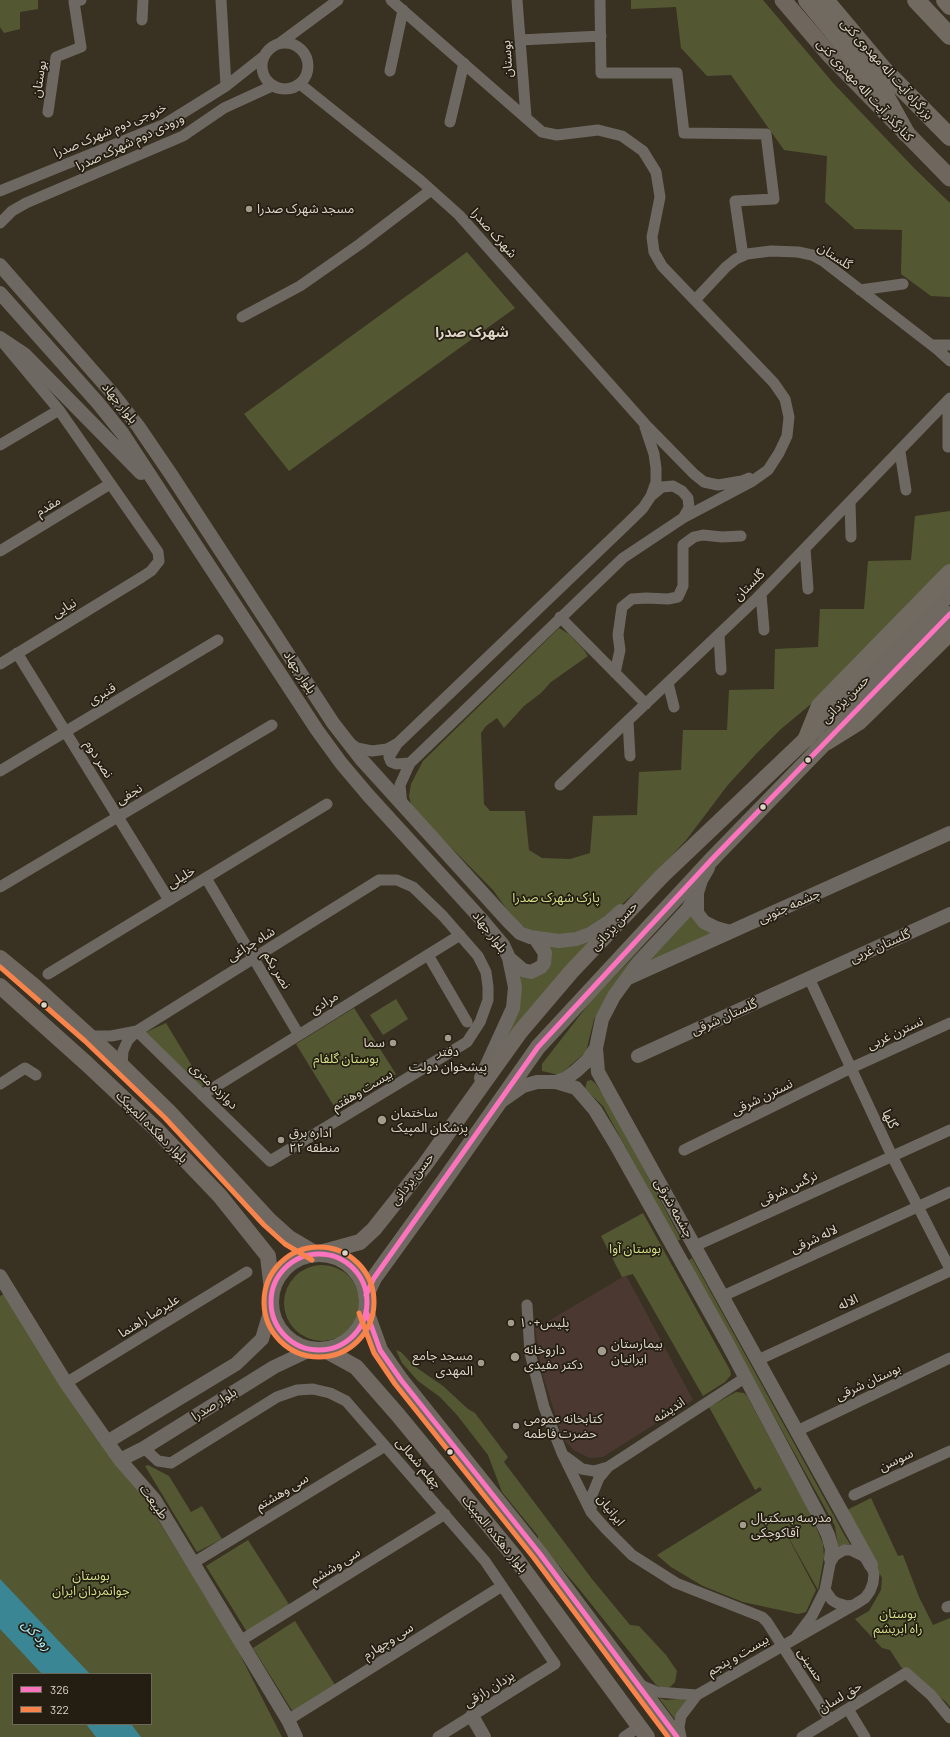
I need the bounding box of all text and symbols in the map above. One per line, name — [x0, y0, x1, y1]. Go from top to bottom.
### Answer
street label: بزرگراه آیت اله مهدوی کنی — [837, 15, 937, 123]
street label: کنارگذر آیت اله مهدوی کنی — [813, 35, 917, 145]
street label: بوستان — [498, 40, 516, 78]
street label: بوستان — [28, 59, 50, 99]
street label: خروجی دوم شهرک صدرا — [51, 99, 169, 161]
street label: ورودی دوم شهرک صدرا — [73, 110, 187, 174]
place label: مسجد شهرک صدرا — [257, 201, 354, 217]
marker: مسجد شهرک صدرا — [244, 204, 254, 214]
street label: شهرک صدرا — [468, 205, 520, 261]
street label: گلستان — [815, 239, 855, 273]
district label: شهرک صدرا — [435, 324, 509, 340]
street label: بلوار جهاد — [99, 379, 141, 427]
street label: مقدم — [33, 492, 63, 520]
street label: گلستان — [730, 566, 768, 604]
street label: نیایی — [49, 595, 79, 621]
street label: بلوار جهاد — [280, 648, 320, 696]
street label: حسن یزدانی — [818, 672, 872, 726]
street label: قنبری — [85, 680, 119, 708]
street label: نصر دوم — [81, 737, 117, 781]
unlabelled marker — [803, 755, 813, 765]
street label: نجفی — [113, 780, 145, 808]
unlabelled marker — [758, 802, 768, 812]
street label: خلیلی — [164, 863, 198, 891]
street label: چشمه جنوبی — [755, 885, 823, 927]
park label: پارک شهرک صدرا — [512, 890, 600, 906]
street label: حسن یزدانی — [587, 898, 641, 954]
street label: بلوار جهاد — [469, 908, 511, 956]
street label: شاه چراغی — [224, 923, 278, 965]
street label: گلستان غربی — [847, 926, 913, 966]
street label: نصر یکم — [260, 948, 294, 992]
street label: مرادی — [307, 988, 341, 1018]
street label: گلستان شرقی — [689, 995, 759, 1039]
unlabelled marker — [39, 1000, 49, 1010]
street label: نسترن غربی — [864, 1013, 926, 1053]
marker: دفتر پیشخوان دولت — [443, 1033, 453, 1043]
place label: سما — [364, 1035, 385, 1051]
marker: سما — [388, 1038, 398, 1048]
place label: دفتر پیشخوان دولت — [409, 1044, 487, 1075]
park label: بوستان گلفام — [313, 1051, 379, 1067]
street label: دوازده متری — [187, 1059, 241, 1113]
street label: بیست وهفتم — [329, 1066, 395, 1114]
street label: نسترن شرقی — [729, 1075, 795, 1119]
street label: بلوار دهکده المپیک — [113, 1088, 191, 1166]
place label: ساختمان پزشکان المپیک — [391, 1105, 468, 1136]
street label: گلها — [879, 1107, 901, 1131]
marker: ساختمان پزشکان المپیک — [376, 1114, 388, 1126]
place label: اداره برق منطقه ۲۲ — [289, 1125, 340, 1156]
marker: اداره برق منطقه ۲۲ — [276, 1135, 286, 1145]
street label: حسن یزدانی — [387, 1150, 437, 1208]
street label: نرگس شرقی — [756, 1168, 820, 1208]
street label: چشمه شرقی — [651, 1176, 697, 1240]
street label: لاله شرقی — [788, 1221, 840, 1257]
park label: بوستان آوا — [609, 1241, 661, 1257]
unlabelled marker — [340, 1248, 350, 1258]
street label: علیرضا راهنما — [116, 1291, 182, 1341]
street label: الاله — [835, 1291, 861, 1313]
place label: پلیس+۱۰ — [519, 1315, 570, 1331]
marker: پلیس+۱۰ — [506, 1318, 516, 1328]
place label: بیمارستان ایرانیان — [611, 1336, 663, 1367]
place label: داروخانه دکتر مفیدی — [524, 1342, 583, 1373]
marker: بیمارستان ایرانیان — [596, 1345, 608, 1357]
place label: مسجد جامع المهدی — [412, 1348, 473, 1379]
marker: داروخانه دکتر مفیدی — [509, 1351, 521, 1363]
marker: مسجد جامع المهدی — [476, 1358, 486, 1368]
street label: بوستان شرقی — [833, 1360, 903, 1404]
street label: بلوار صدرا — [189, 1384, 239, 1424]
street label: اندیشه — [650, 1394, 688, 1426]
place label: کتابخانه عمومی حضرت فاطمه — [524, 1411, 603, 1442]
marker: کتابخانه عمومی حضرت فاطمه — [511, 1421, 521, 1431]
street label: چهلم شمالی — [393, 1434, 445, 1492]
street label: سوسن — [876, 1445, 916, 1475]
unlabelled marker — [445, 1447, 455, 1457]
street label: سی وهشتم — [253, 1470, 311, 1514]
street label: طبیعت — [136, 1482, 172, 1522]
street label: ایرانیان — [594, 1491, 628, 1529]
street label: بلوار دهکده المپیک — [459, 1492, 531, 1576]
place label: مدرسه بسکتبال آقاکوچکی — [751, 1510, 832, 1541]
marker: مدرسه بسکتبال آقاکوچکی — [738, 1520, 748, 1530]
street label: سی وششم — [307, 1544, 363, 1588]
park label: بوستان جوانمردان ایران — [52, 1568, 130, 1599]
park label: بوستان راه ابریشم — [874, 1606, 922, 1637]
water label: رود کن — [18, 1616, 56, 1654]
street label: سی وچهارم — [360, 1619, 416, 1663]
street label: بیست و پنجم — [704, 1631, 772, 1679]
street label: حسینی — [794, 1645, 828, 1685]
street label: یزدان رازقی — [461, 1667, 517, 1711]
legend — [12, 1673, 152, 1725]
street label: حق لسان — [815, 1678, 865, 1716]
text: 326 — [50, 1682, 69, 1696]
text: 322 — [50, 1702, 69, 1716]

